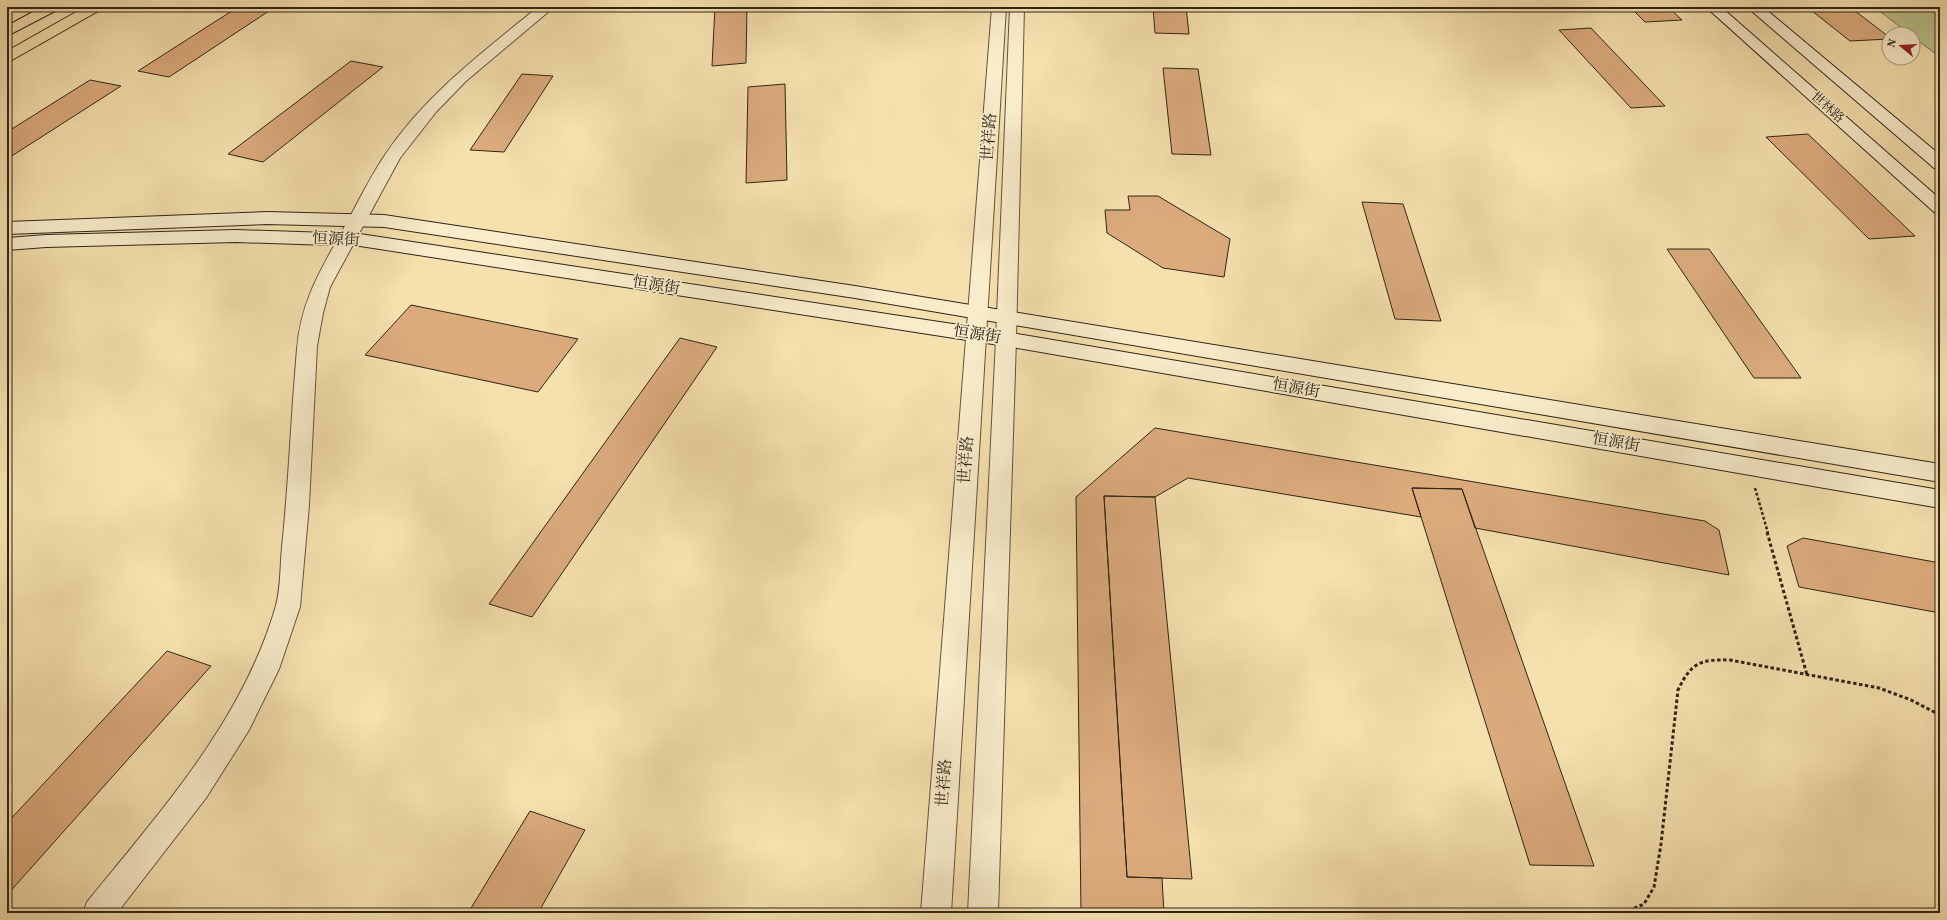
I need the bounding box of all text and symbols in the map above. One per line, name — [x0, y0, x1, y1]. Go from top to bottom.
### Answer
north arrow — [1881, 26, 1921, 66]
text: N — [1885, 37, 1901, 49]
street label: 世林路 — [1806, 88, 1848, 128]
street label: 世祥路 — [977, 112, 1003, 162]
street label: 恒源街 — [311, 228, 361, 252]
street label: 恒源街 — [631, 271, 681, 301]
street label: 恒源街 — [952, 320, 1002, 350]
street label: 恒源街 — [1270, 374, 1322, 404]
street label: 恒源街 — [1590, 428, 1642, 458]
street label: 世祥路 — [954, 435, 980, 485]
street label: 世祥路 — [932, 758, 958, 808]

